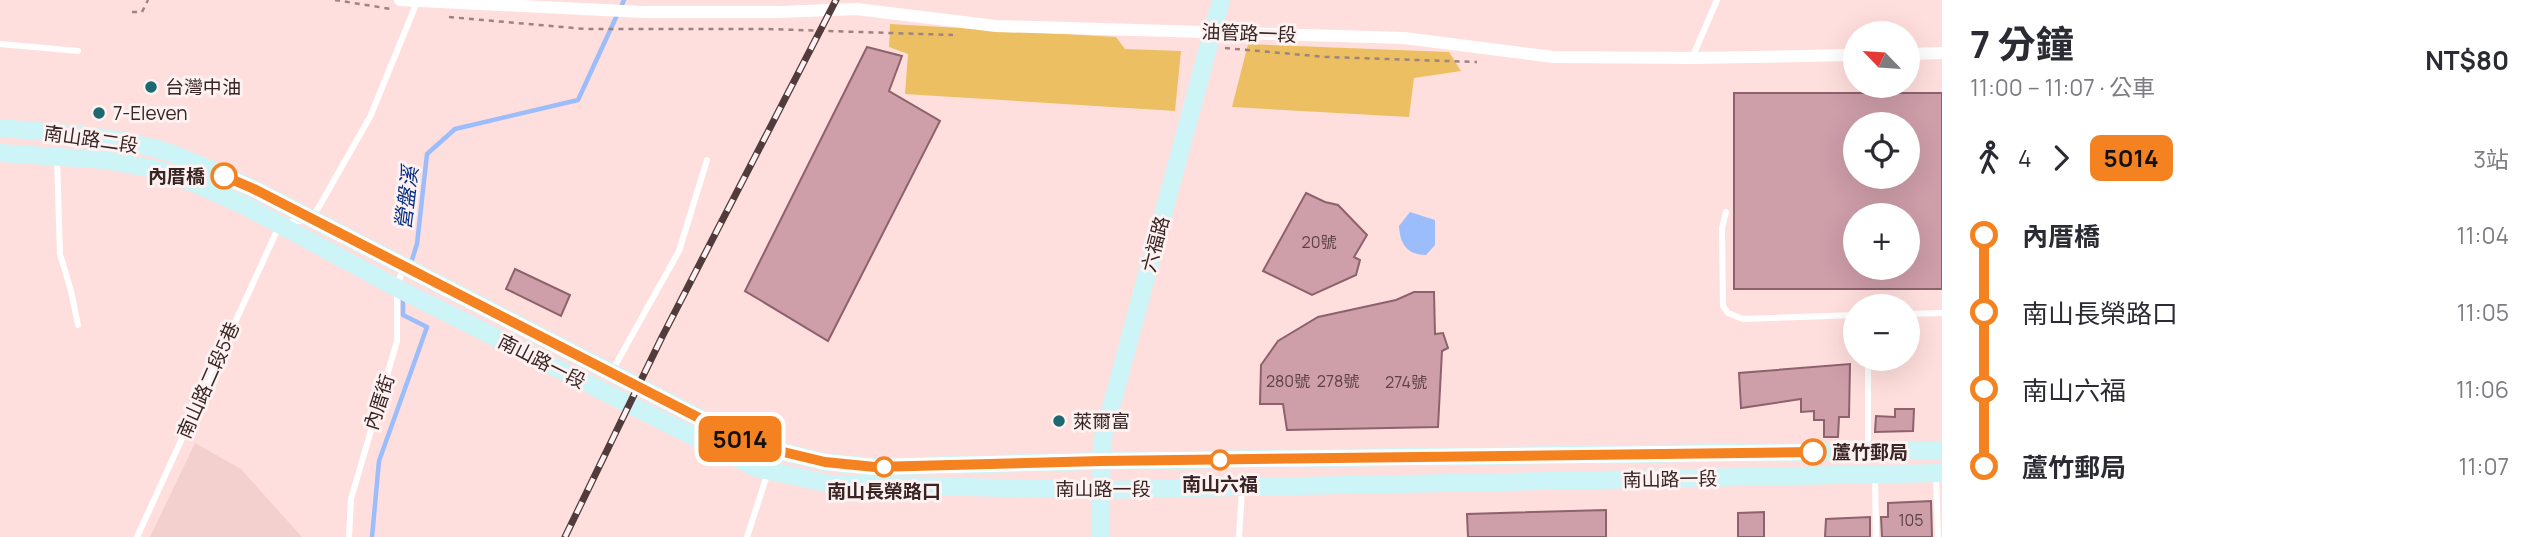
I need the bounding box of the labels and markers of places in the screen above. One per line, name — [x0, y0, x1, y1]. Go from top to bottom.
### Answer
place label: 台灣中油 — [165, 74, 241, 100]
marker: 台灣中油 — [143, 79, 159, 95]
place label: 7-Eleven — [113, 100, 188, 126]
marker: 7-Eleven — [91, 105, 107, 121]
place label: 內厝橋 — [148, 163, 205, 189]
marker: 內厝橋 — [211, 163, 237, 189]
place label: 萊爾富 — [1073, 408, 1130, 434]
marker: 萊爾富 — [1051, 413, 1067, 429]
marker: 蘆竹郵局 — [1800, 439, 1826, 465]
place label: 蘆竹郵局 — [1832, 439, 1908, 465]
marker: 南山六福 — [1210, 450, 1230, 470]
marker: 南山長榮路口 — [874, 457, 894, 477]
place label: 南山六福 — [1182, 471, 1258, 497]
place label: 南山長榮路口 — [827, 478, 941, 504]

